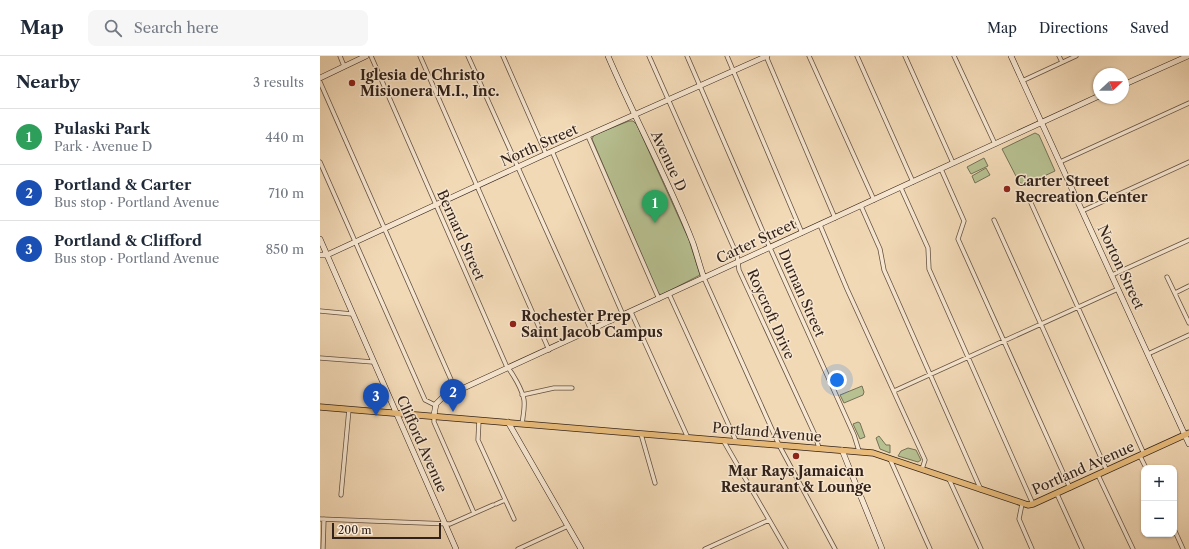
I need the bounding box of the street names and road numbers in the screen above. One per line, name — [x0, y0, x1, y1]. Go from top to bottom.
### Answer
street label: North Street — [498, 120, 581, 170]
street label: Avenue D — [647, 127, 691, 194]
street label: Bernard Street — [433, 187, 489, 283]
street label: Carter Street — [713, 215, 799, 267]
street label: Norton Street — [1094, 222, 1148, 312]
street label: Durnan Street — [775, 246, 829, 340]
street label: Roycroft Drive — [743, 266, 799, 362]
street label: Clifford Avenue — [393, 393, 452, 496]
street label: Portland Avenue — [711, 418, 823, 446]
street label: Portland Avenue — [1029, 437, 1137, 499]

